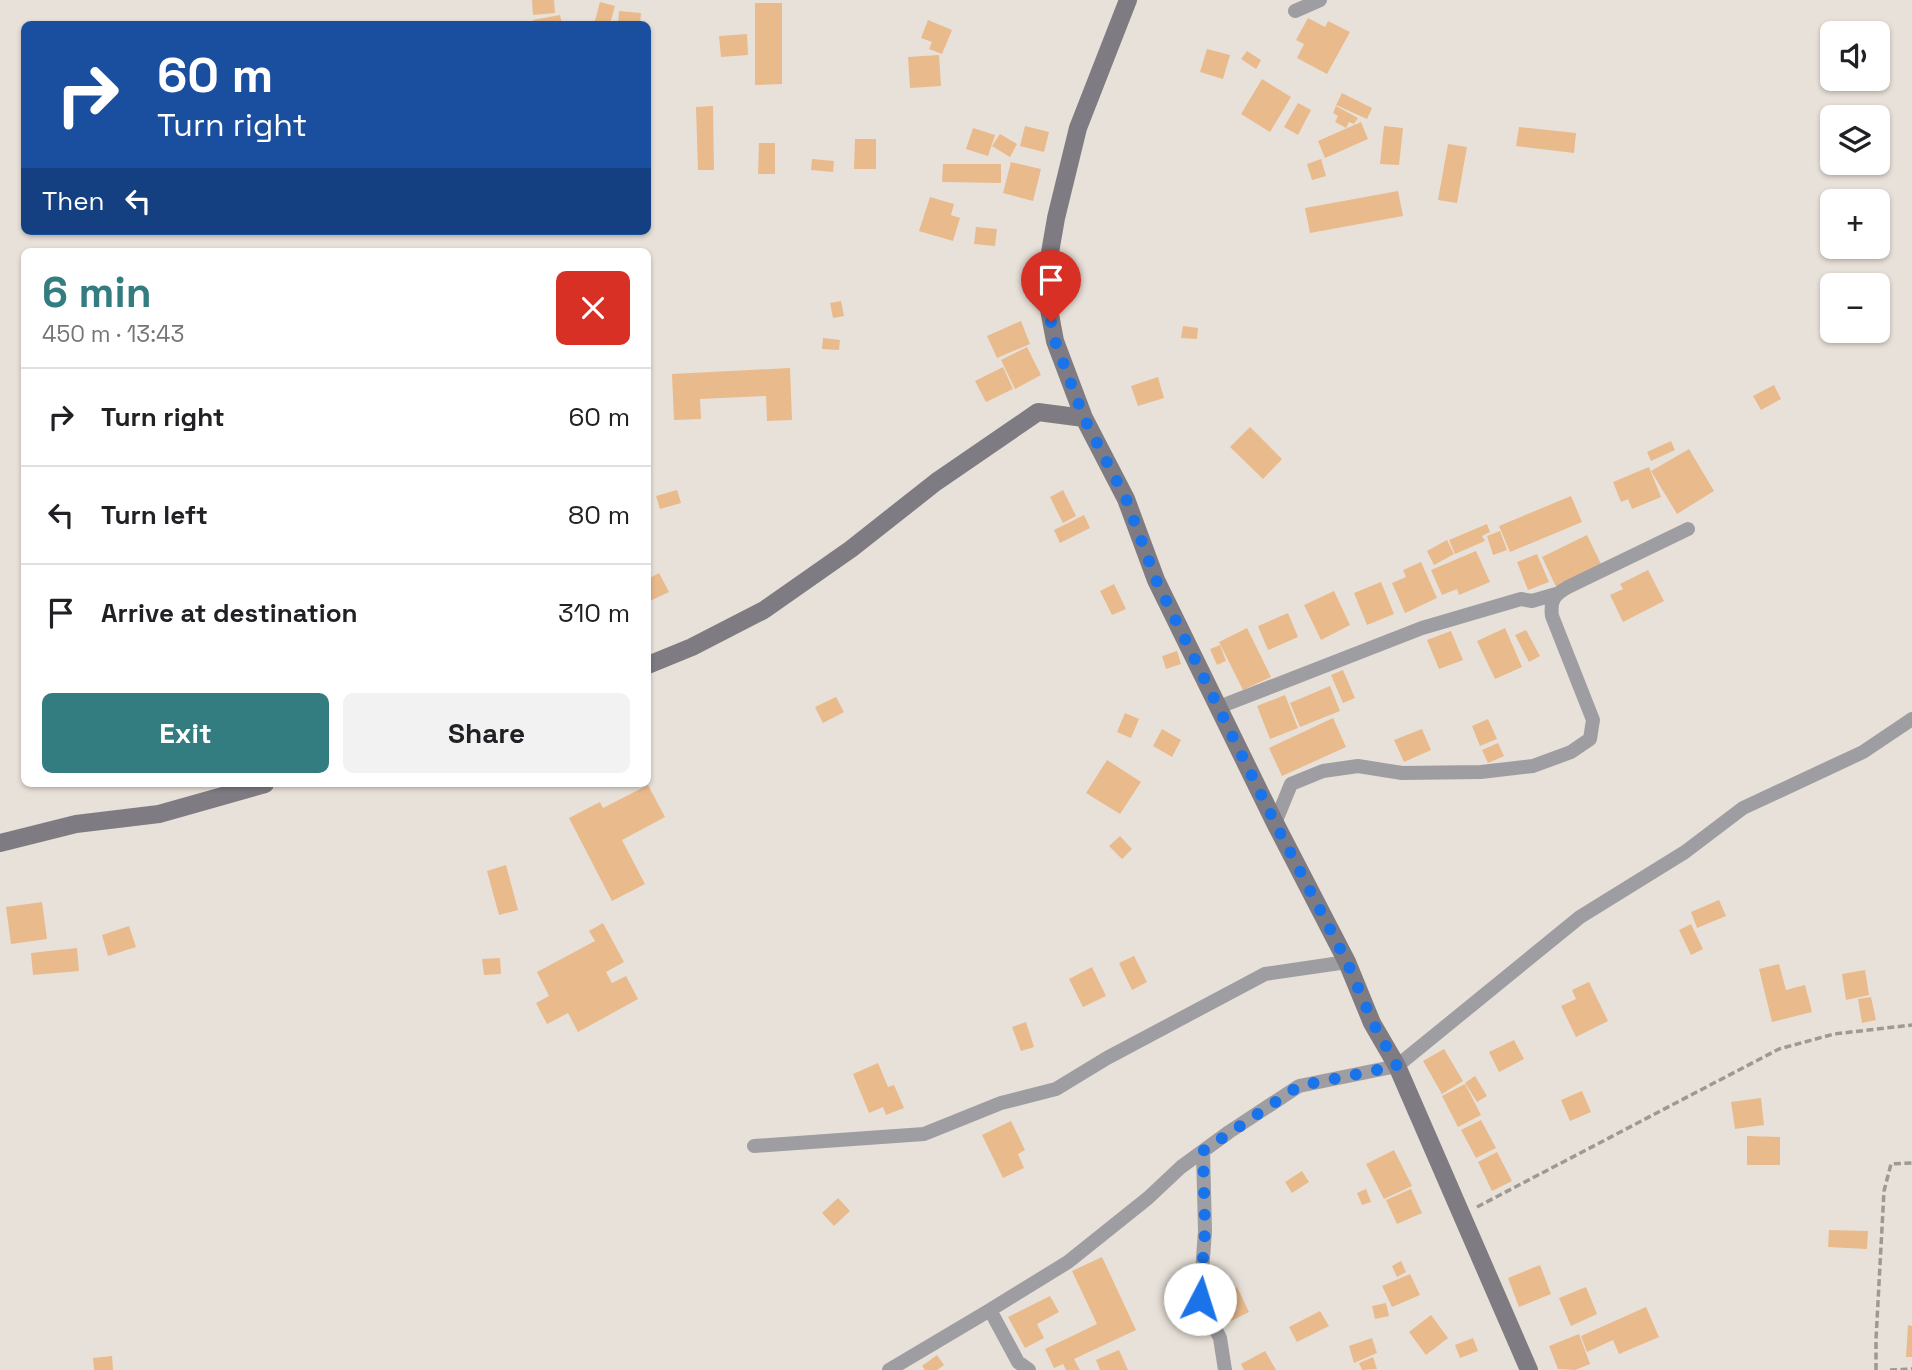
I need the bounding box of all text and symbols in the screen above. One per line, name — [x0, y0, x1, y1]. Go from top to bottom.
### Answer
map controls — [1820, 21, 1890, 343]
button: sound — [1820, 21, 1890, 91]
text: 60 m — [157, 44, 273, 106]
icon: right — [42, 49, 133, 140]
text: Turn right — [157, 105, 307, 145]
button: layers — [1820, 105, 1890, 175]
icon: left — [119, 182, 157, 220]
text: Then — [42, 184, 105, 218]
button: + — [1820, 189, 1890, 259]
pin — [1021, 250, 1081, 322]
icon: arrive — [1032, 261, 1070, 299]
text: 6 min — [42, 266, 152, 319]
button: close — [556, 271, 630, 345]
button: − — [1820, 273, 1890, 343]
text: 450 m · 13:43 — [42, 319, 184, 349]
icon: right — [42, 398, 80, 436]
text: Turn right — [101, 400, 225, 434]
text: 60 m — [568, 400, 630, 434]
icon: left — [42, 496, 80, 534]
text: Turn left — [101, 498, 208, 532]
text: 80 m — [568, 498, 630, 532]
icon: arrive — [42, 594, 80, 632]
text: Arrive at destination — [101, 596, 358, 630]
text: 310 m — [558, 596, 630, 630]
button: Exit — [42, 693, 329, 773]
button: Share — [343, 693, 630, 773]
position arrow — [1163, 1262, 1237, 1336]

